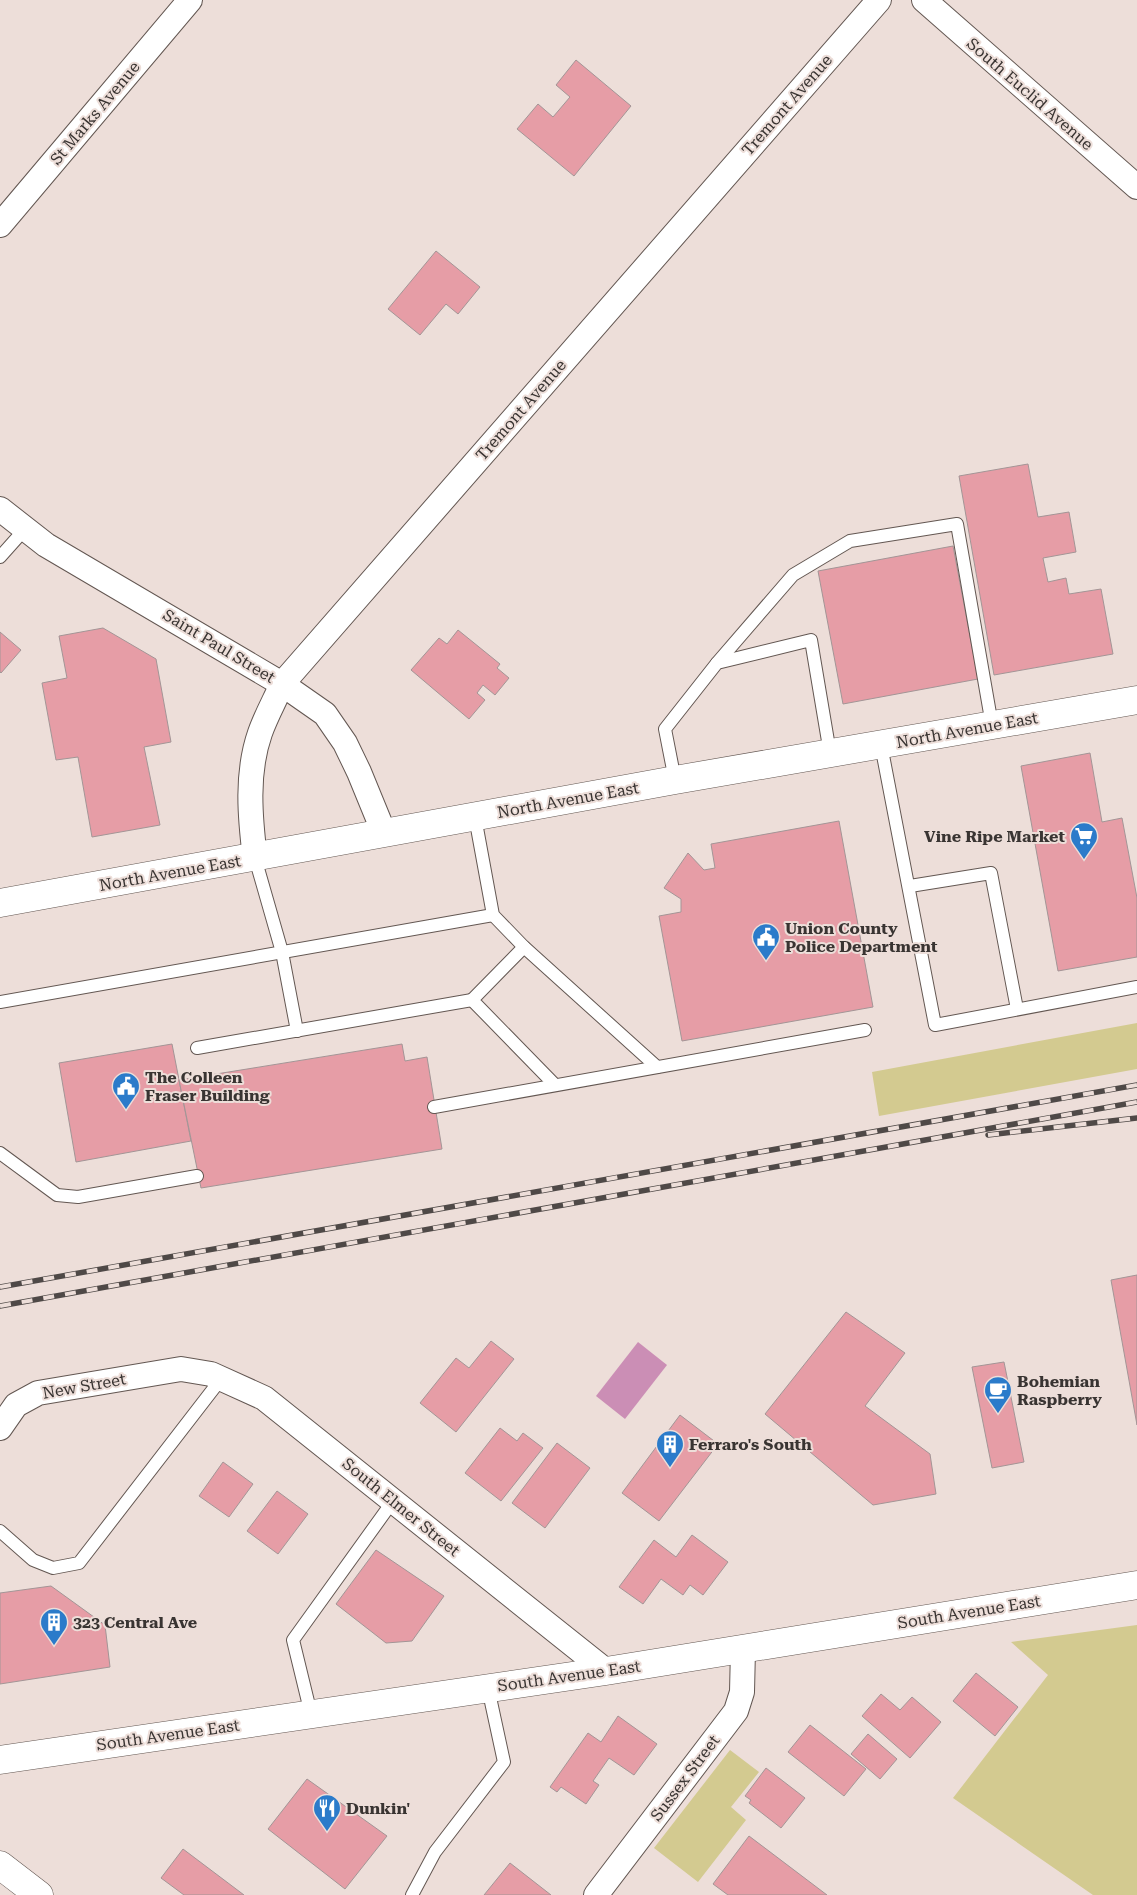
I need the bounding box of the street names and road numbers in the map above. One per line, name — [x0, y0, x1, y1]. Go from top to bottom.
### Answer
street label: South Euclid Avenue — [963, 34, 1097, 154]
street label: Tremont Avenue — [738, 50, 836, 159]
street label: St Marks Avenue — [46, 57, 144, 169]
street label: Tremont Avenue — [472, 355, 570, 464]
street label: Saint Paul Street — [159, 605, 279, 687]
street label: North Avenue East — [895, 708, 1039, 752]
street label: North Avenue East — [496, 778, 640, 822]
street label: North Avenue East — [98, 851, 242, 895]
street label: New Street — [41, 1369, 127, 1403]
street label: South Elmer Street — [338, 1454, 464, 1560]
street label: South Avenue East — [896, 1591, 1042, 1633]
street label: South Avenue East — [496, 1657, 642, 1695]
street label: South Avenue East — [95, 1716, 241, 1754]
street label: Sussex Street — [646, 1731, 724, 1825]

